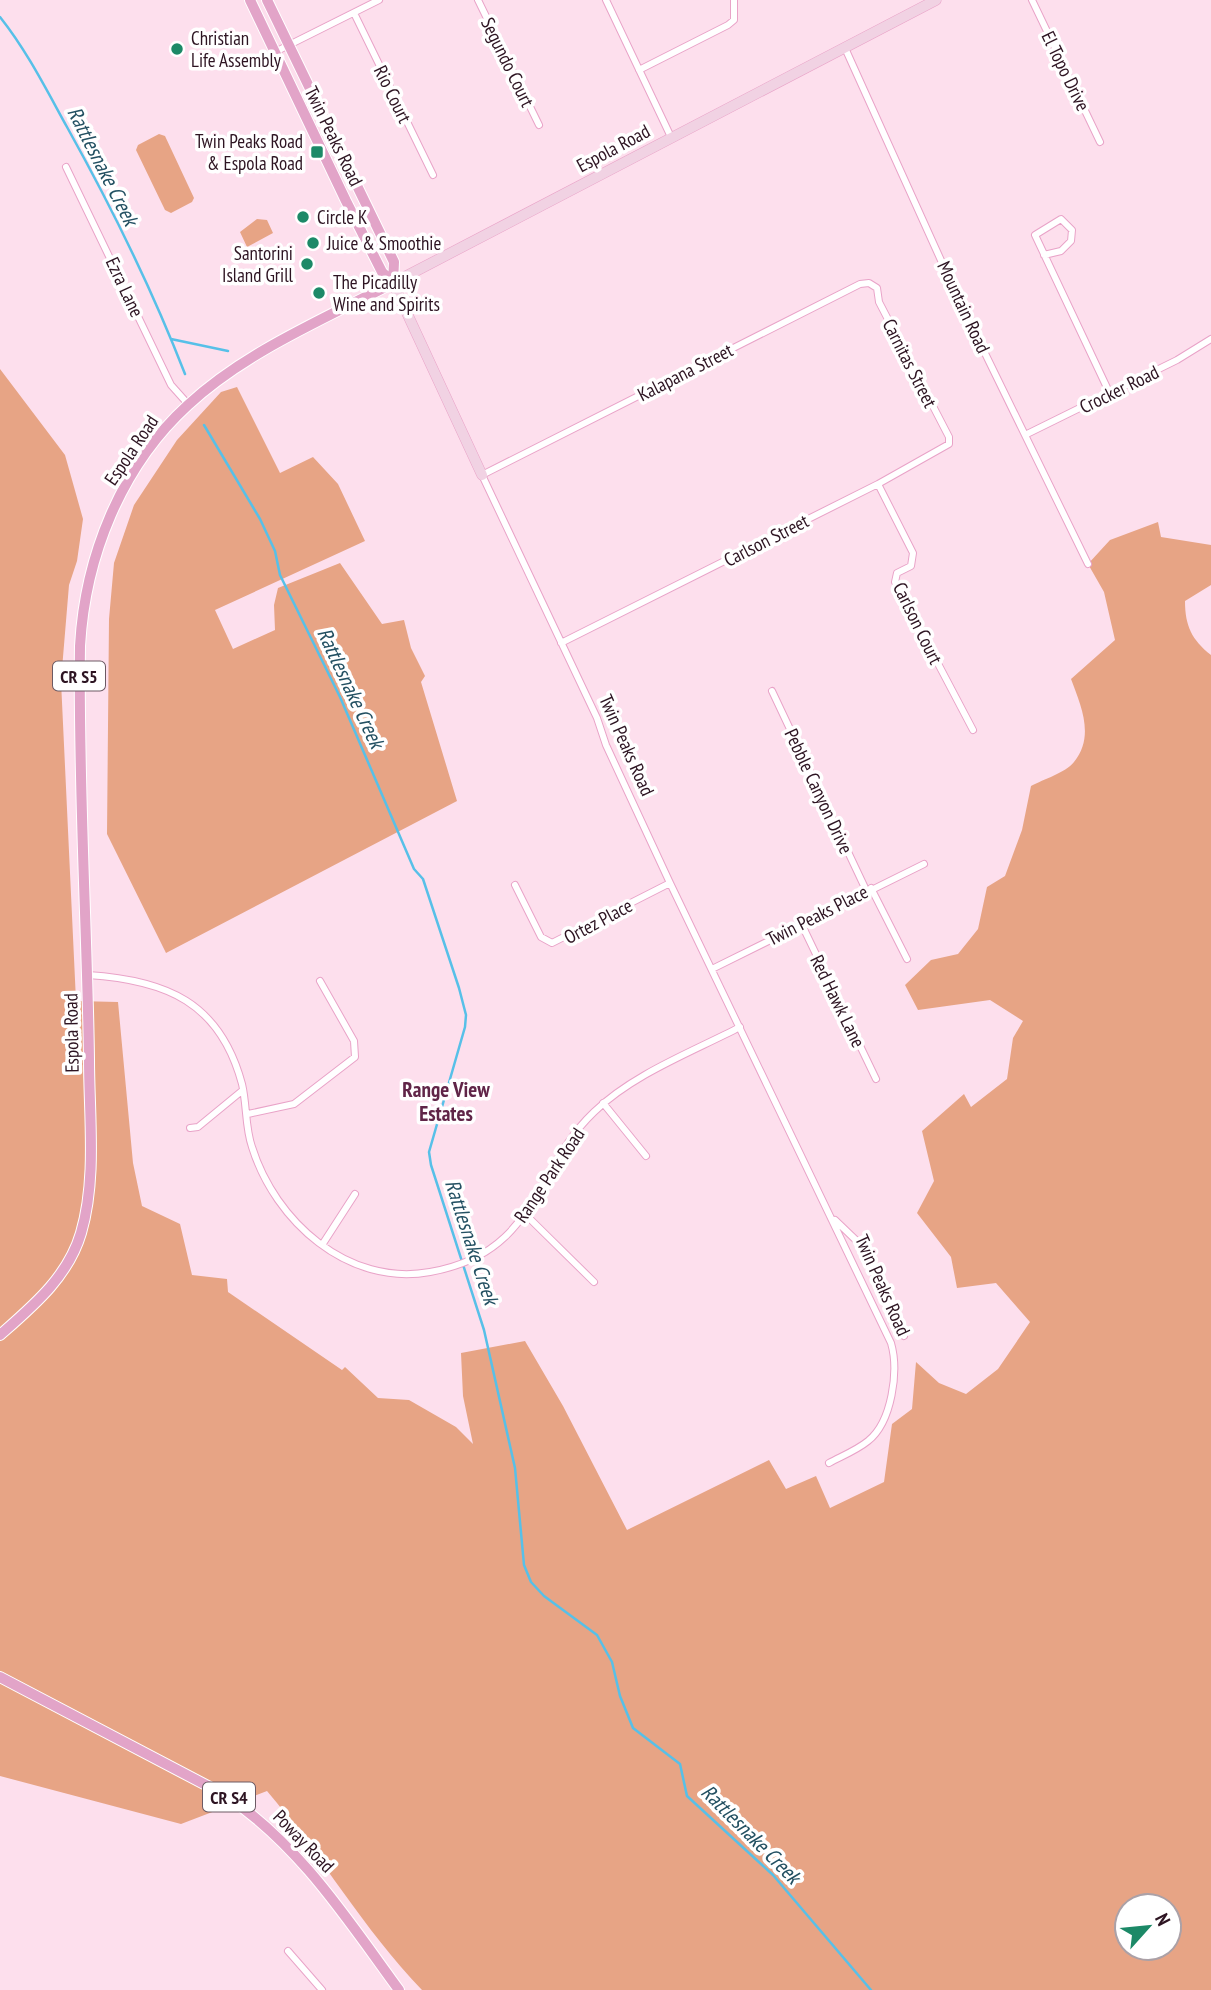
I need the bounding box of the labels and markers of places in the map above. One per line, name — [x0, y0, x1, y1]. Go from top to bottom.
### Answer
place label: Christian Life Assembly — [191, 26, 282, 72]
marker: Christian Life Assembly — [169, 41, 185, 57]
place label: Twin Peaks Road & Espola Road — [195, 129, 303, 175]
marker: Twin Peaks Road & Espola Road — [309, 144, 325, 160]
place label: Circle K — [317, 205, 367, 229]
marker: Circle K — [295, 209, 311, 225]
place label: Juice & Smoothie — [326, 231, 441, 255]
marker: Juice & Smoothie — [305, 235, 321, 251]
place label: Santorini Island Grill — [222, 241, 294, 287]
marker: Santorini Island Grill — [299, 256, 315, 272]
place label: The Picadilly Wine and Spirits — [333, 270, 440, 316]
marker: The Picadilly Wine and Spirits — [311, 285, 327, 301]

